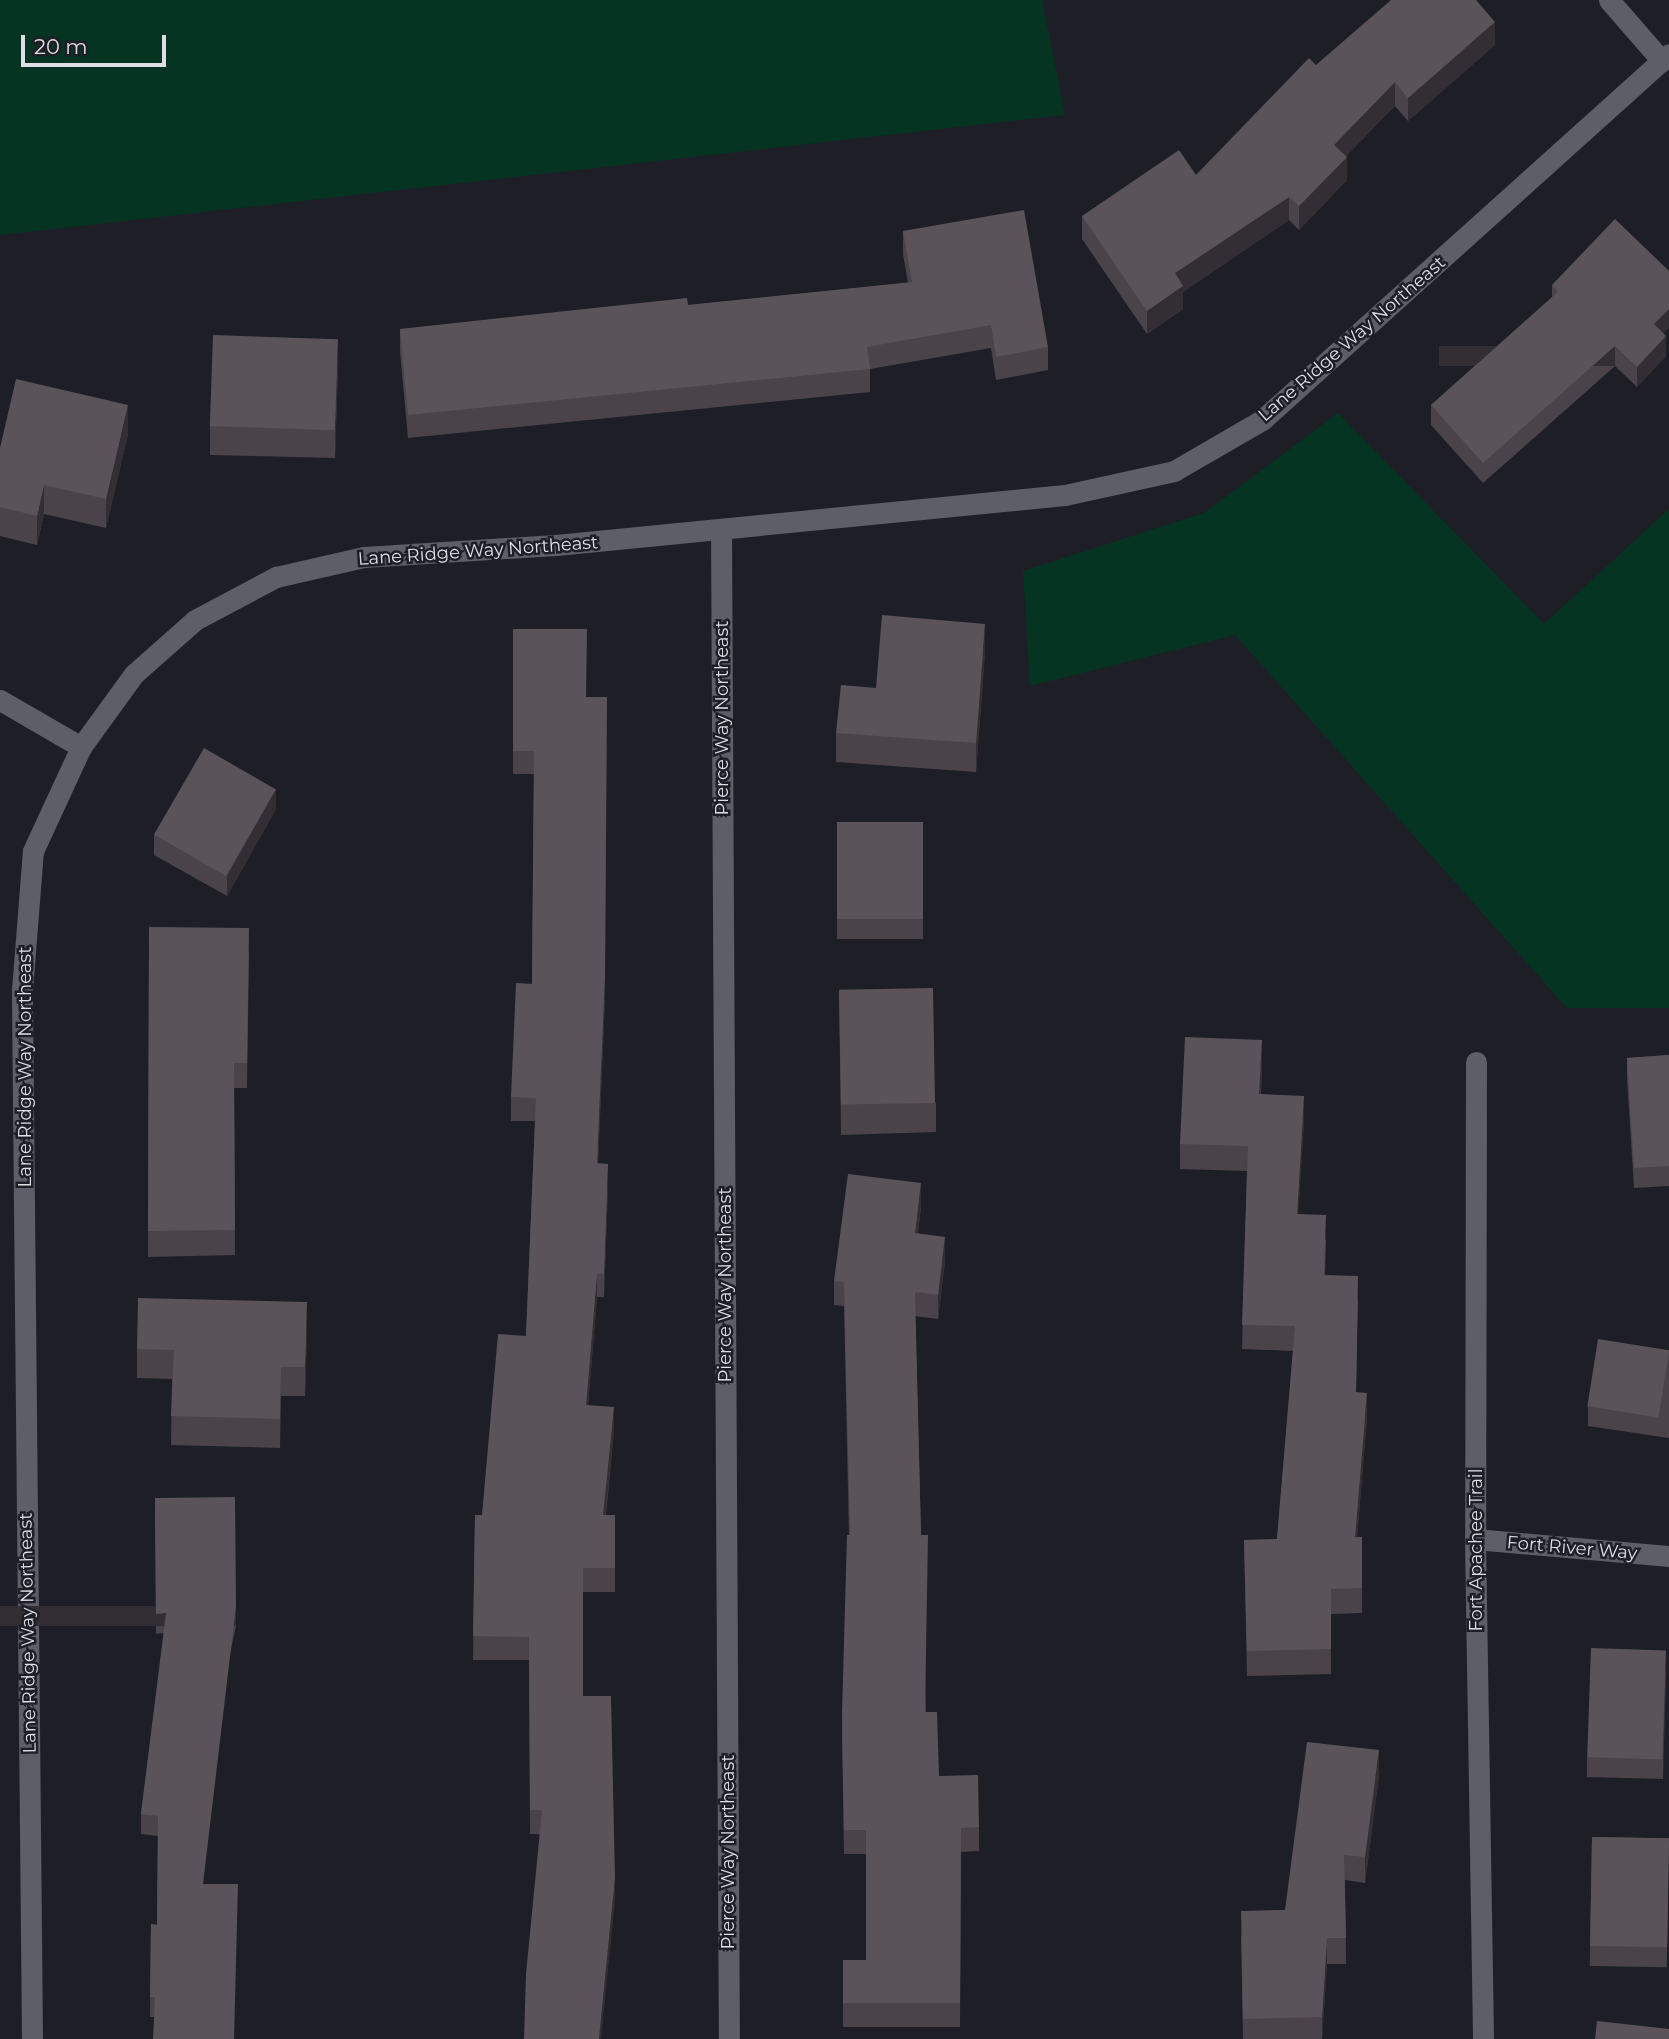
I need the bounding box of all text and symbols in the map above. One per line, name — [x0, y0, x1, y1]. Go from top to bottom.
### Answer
scale bar — [24, 21, 170, 65]
text: 20 m — [34, 34, 88, 59]
street label: Lane Ridge Way Northeast — [1254, 252, 1450, 426]
street label: Lane Ridge Way Northeast — [357, 532, 599, 570]
street label: Pierce Way Northeast — [711, 620, 733, 816]
street label: Lane Ridge Way Northeast — [14, 947, 36, 1187]
street label: Pierce Way Northeast — [714, 1187, 736, 1383]
street label: Fort Apachee Trail — [1465, 1468, 1487, 1632]
street label: Lane Ridge Way Northeast — [15, 1512, 41, 1754]
street label: Fort River Way — [1506, 1532, 1638, 1564]
street label: Pierce Way Northeast — [717, 1754, 739, 1950]

